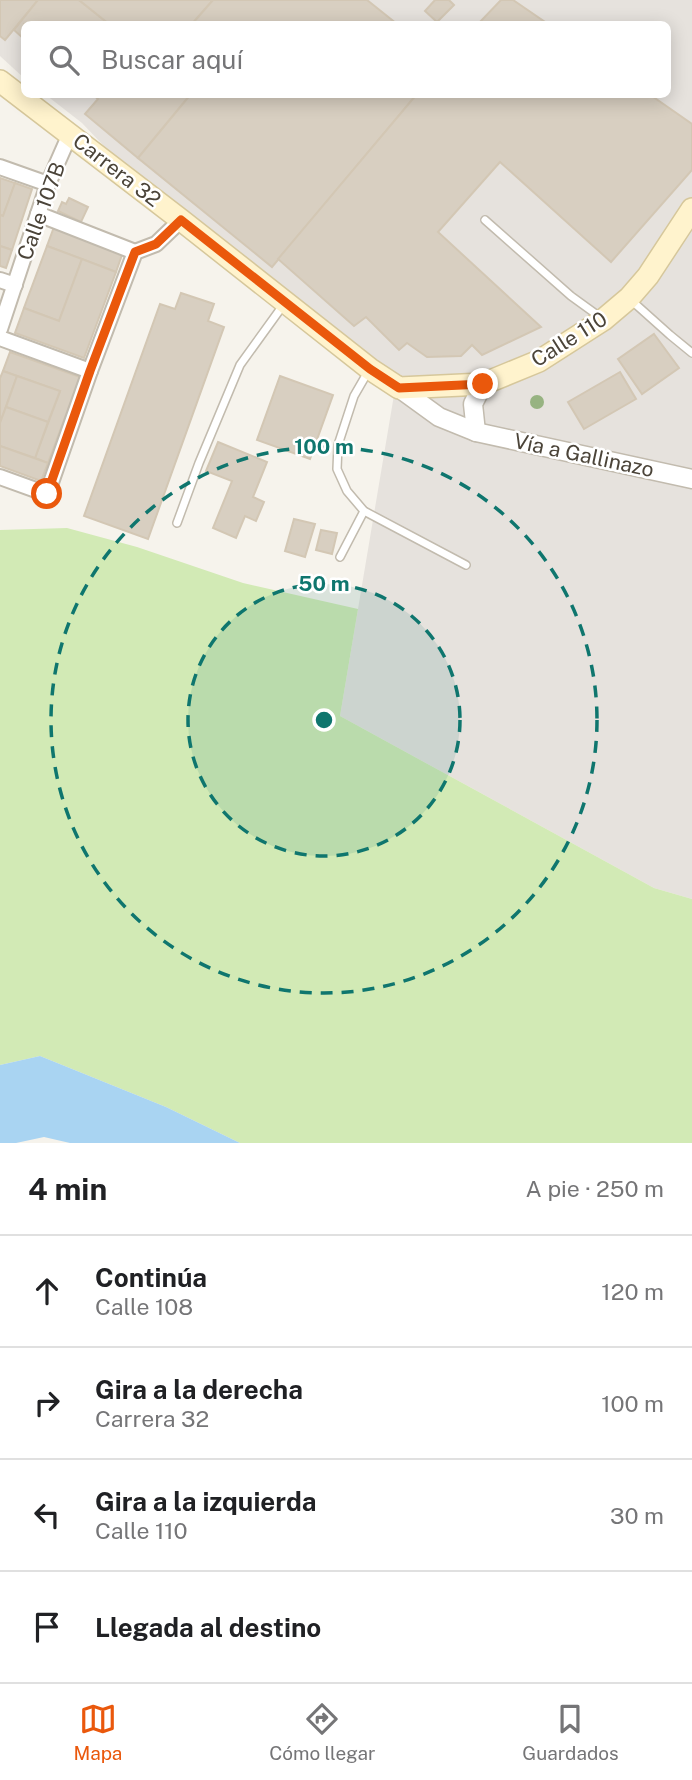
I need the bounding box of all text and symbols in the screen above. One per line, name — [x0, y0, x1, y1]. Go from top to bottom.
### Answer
search box — [21, 21, 671, 98]
icon: search — [45, 41, 83, 79]
text: Buscar aquí — [101, 44, 243, 75]
street label: Carrera 32 — [68, 128, 166, 212]
street label: Calle 107B — [12, 159, 70, 263]
street label: Calle 110 — [526, 306, 612, 372]
route end — [467, 368, 498, 399]
street label: Vía a Gallinazo — [512, 428, 656, 482]
text: 100 m — [294, 434, 354, 459]
route start — [31, 478, 62, 509]
text: 50 m — [298, 571, 350, 596]
centre of rings — [312, 708, 336, 732]
text: 4 min — [28, 1171, 107, 1207]
text: A pie · 250 m — [526, 1175, 664, 1202]
text: Continúa — [95, 1262, 207, 1293]
icon: ahead — [28, 1272, 66, 1310]
text: 120 m — [601, 1278, 664, 1305]
text: Calle 108 — [95, 1293, 193, 1320]
text: Gira a la derecha — [95, 1374, 303, 1405]
icon: right — [28, 1384, 66, 1422]
text: 100 m — [601, 1390, 664, 1417]
text: Carrera 32 — [95, 1405, 209, 1432]
text: Gira a la izquierda — [95, 1486, 317, 1517]
icon: left — [28, 1496, 66, 1534]
text: 30 m — [610, 1502, 664, 1529]
text: Calle 110 — [95, 1517, 188, 1544]
icon: arrive — [28, 1608, 66, 1646]
text: Llegada al destino — [95, 1612, 321, 1643]
tab: Mapa — [73, 1700, 122, 1764]
tab: Cómo llegar — [269, 1700, 376, 1764]
tab: Guardados — [522, 1700, 619, 1764]

